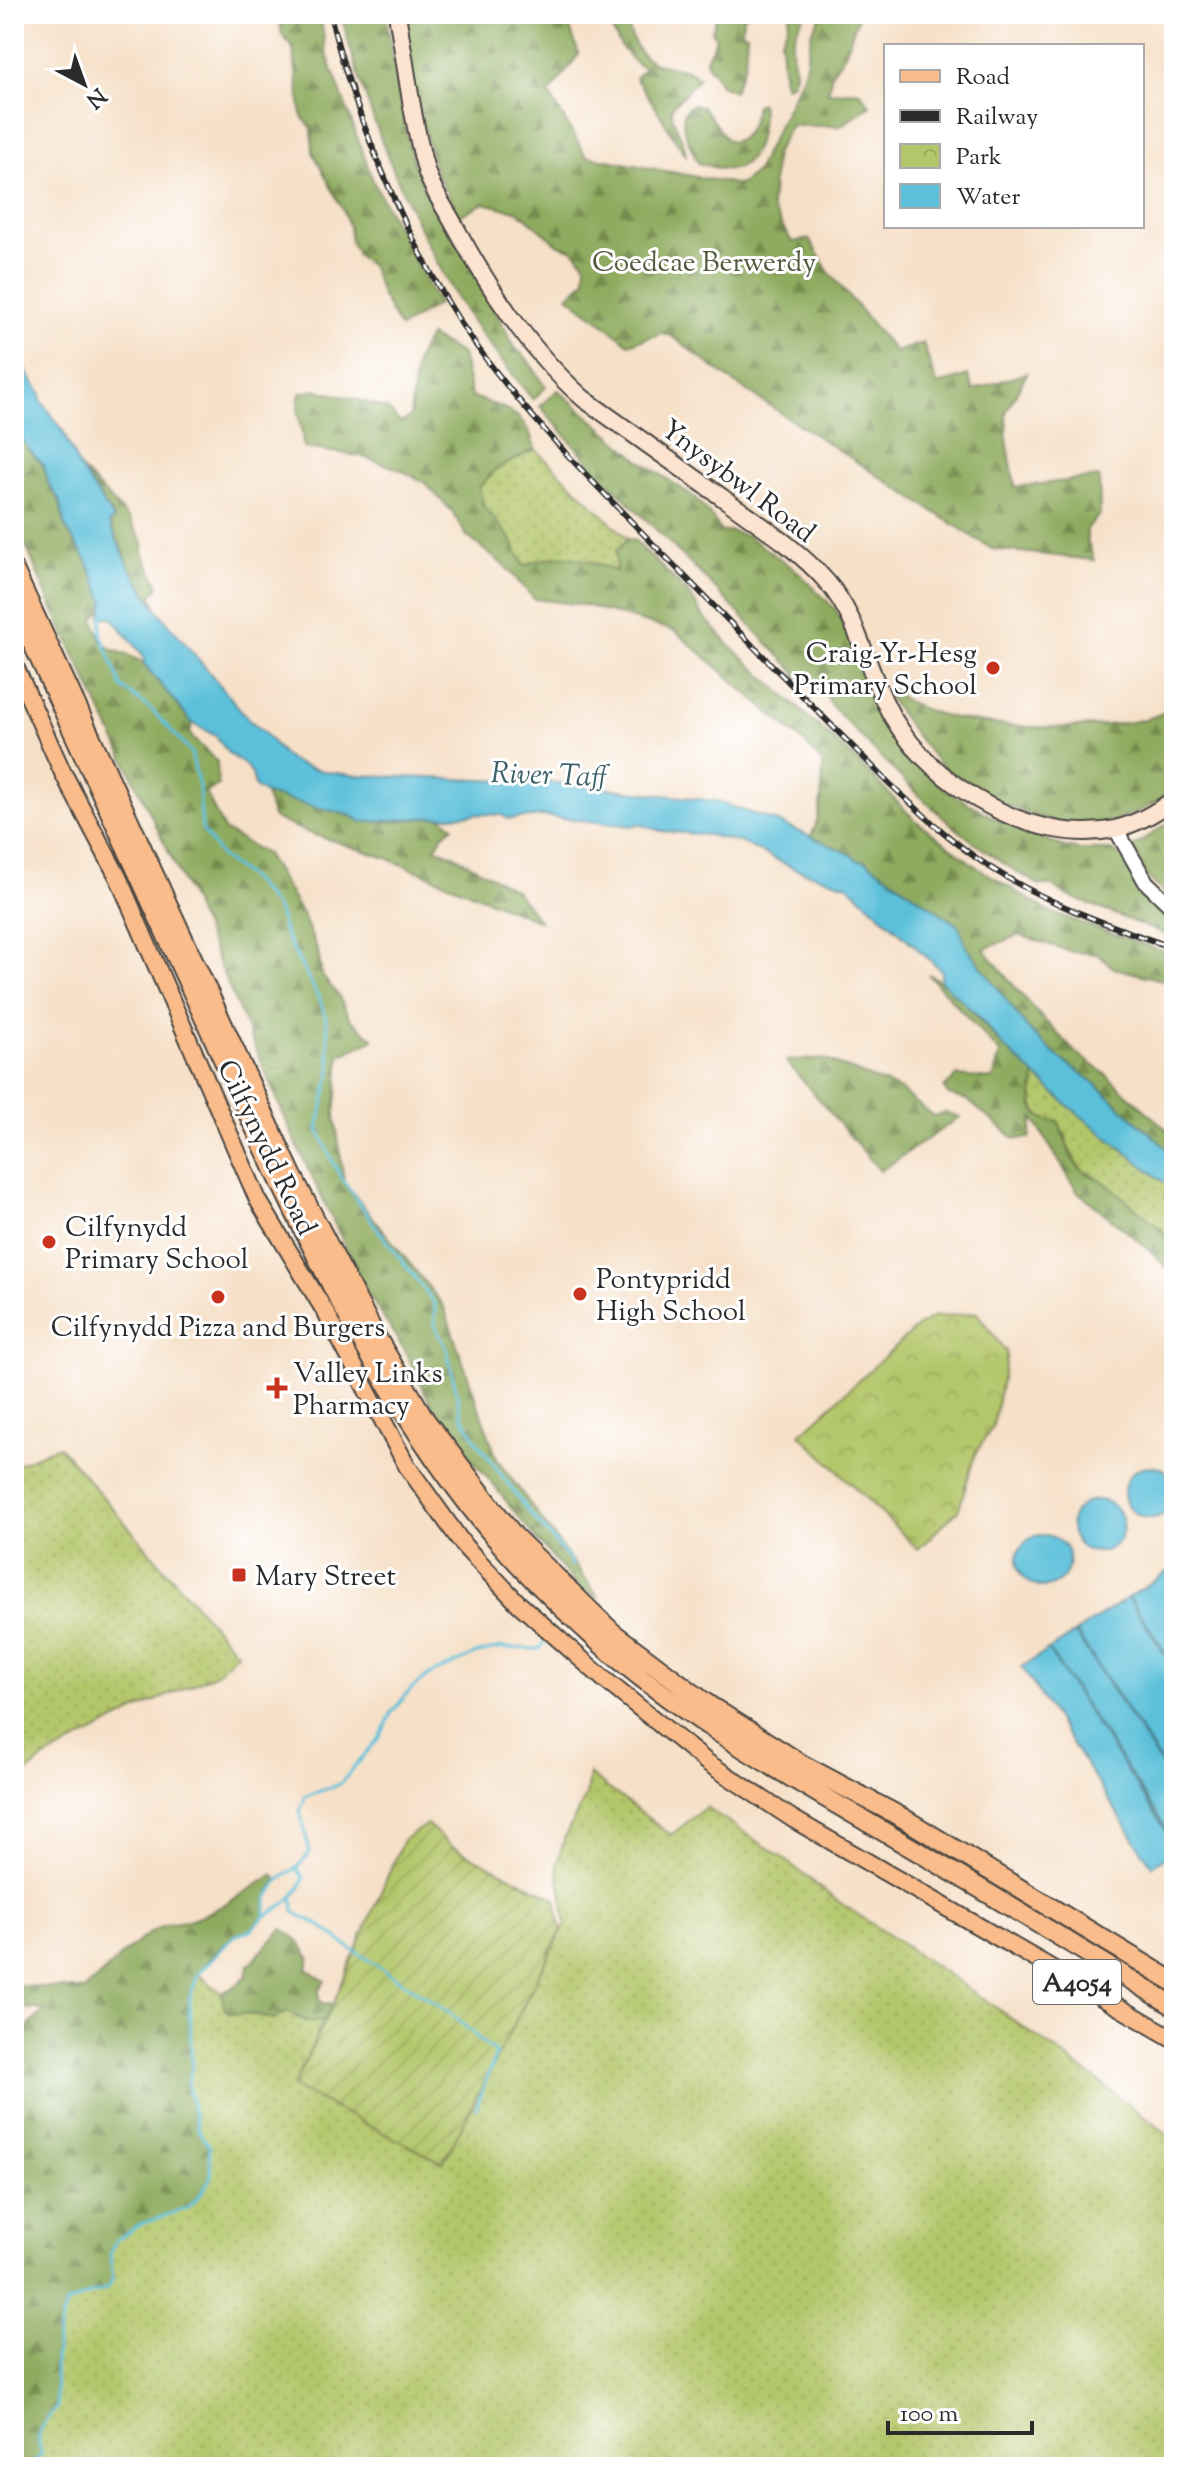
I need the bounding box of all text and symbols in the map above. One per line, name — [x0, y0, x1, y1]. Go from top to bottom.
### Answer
north arrow — [44, 44, 124, 124]
legend — [884, 44, 1144, 228]
text: Road — [956, 61, 1010, 95]
text: N — [78, 79, 112, 115]
text: Railway — [956, 101, 1038, 135]
text: Park — [956, 141, 1002, 175]
text: Water — [956, 181, 1020, 215]
park label: Coedcae Berwerdy — [592, 244, 816, 284]
street label: Ynysybwl Road — [652, 411, 823, 554]
place label: Craig-Yr-Hesg Primary School — [793, 635, 977, 707]
marker: Craig-Yr-Hesg Primary School — [984, 659, 1002, 677]
water label: River Taff — [490, 753, 611, 800]
street label: Cilfynydd Road — [205, 1054, 325, 1243]
place label: Cilfynydd Primary School — [65, 1209, 249, 1281]
marker: Cilfynydd Primary School — [40, 1233, 58, 1251]
place label: Pontypridd High School — [596, 1261, 746, 1333]
marker: Pontypridd High School — [571, 1285, 589, 1303]
marker: Cilfynydd Pizza and Burgers — [209, 1288, 227, 1306]
place label: Cilfynydd Pizza and Burgers — [51, 1309, 385, 1349]
place label: Valley Links Pharmacy — [293, 1355, 442, 1427]
marker: Valley Links Pharmacy — [268, 1379, 286, 1397]
place label: Mary Street — [255, 1558, 396, 1598]
marker: Mary Street — [230, 1566, 248, 1584]
road number: A4054 — [1033, 1960, 1121, 2004]
scale bar — [888, 2385, 1032, 2435]
text: 100 m — [900, 2398, 958, 2432]

